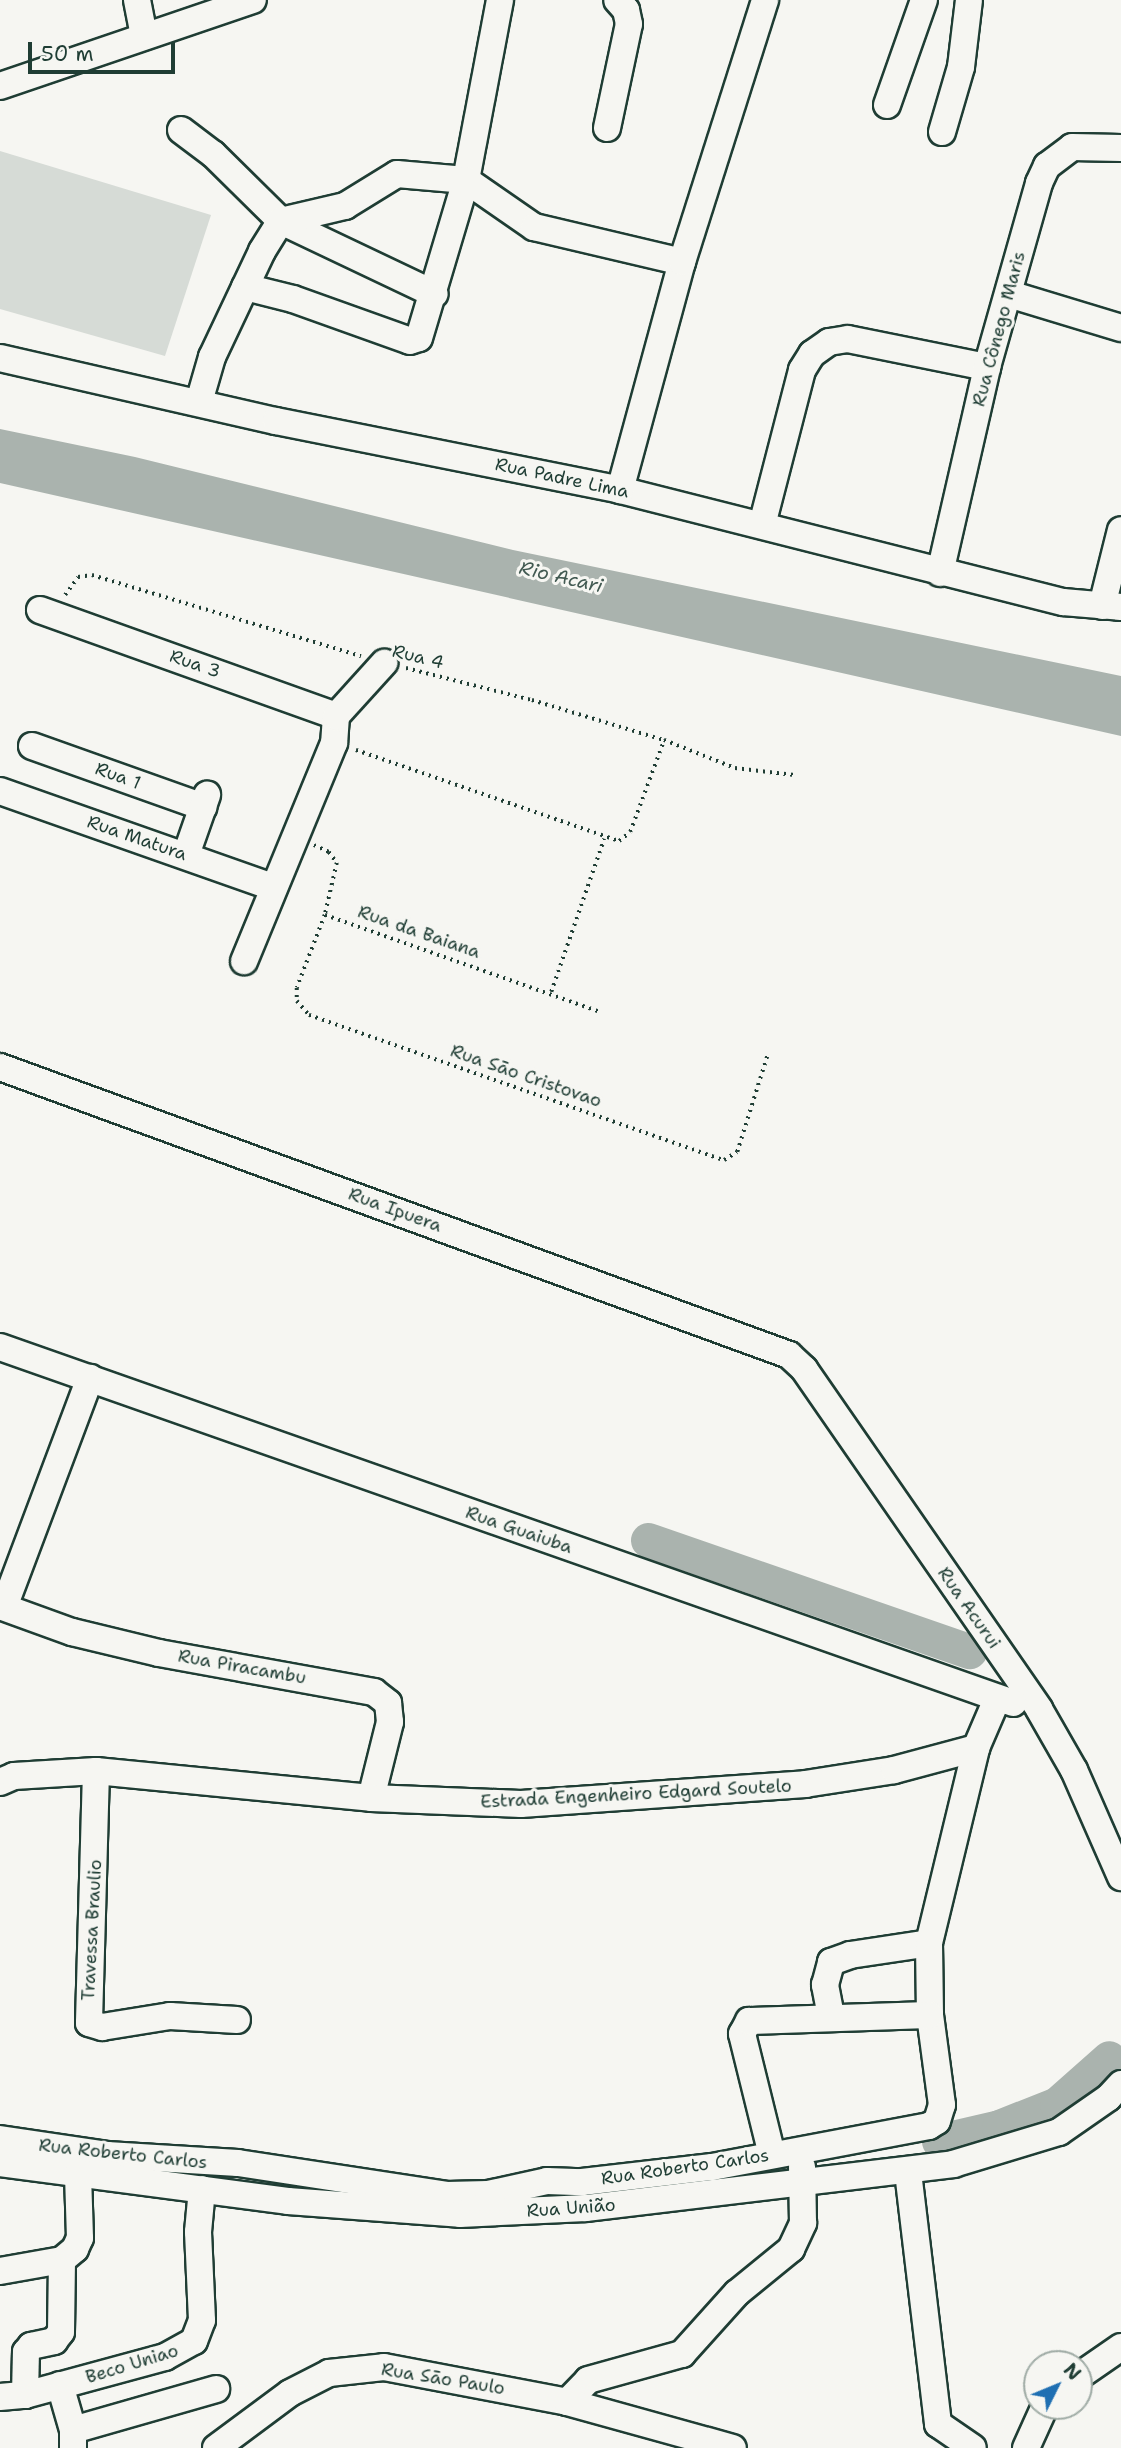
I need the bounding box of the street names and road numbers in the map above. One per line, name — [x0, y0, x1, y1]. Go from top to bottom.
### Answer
street label: Rua Cônego Maris — [968, 249, 1030, 409]
street label: Rua Padre Lima — [493, 453, 631, 503]
street label: Rua 4 — [390, 640, 446, 674]
street label: Rua 3 — [167, 645, 223, 683]
street label: Rua 1 — [92, 758, 144, 794]
street label: Rua Matura — [84, 811, 190, 865]
street label: Rua da Baiana — [355, 901, 483, 963]
street label: Rua Sāo Cristovao — [448, 1040, 604, 1112]
street label: Rua Ipuera — [345, 1183, 445, 1237]
street label: Rua Guaiuba — [463, 1502, 575, 1558]
street label: Rua Acurui — [933, 1563, 1005, 1653]
street label: Rua Piracambu — [176, 1645, 308, 1689]
street label: Estrada Engenheiro Edgard Soutelo — [480, 1775, 792, 1813]
street label: Travessa Braulio — [78, 1859, 106, 2001]
street label: Rua Roberto Carlos — [38, 2134, 208, 2174]
street label: Rua Roberto Carlos — [600, 2145, 770, 2189]
street label: Rua União — [526, 2194, 616, 2222]
street label: Beco Uniao — [83, 2340, 181, 2388]
street label: Rua Sāo Paulo — [380, 2359, 506, 2399]

